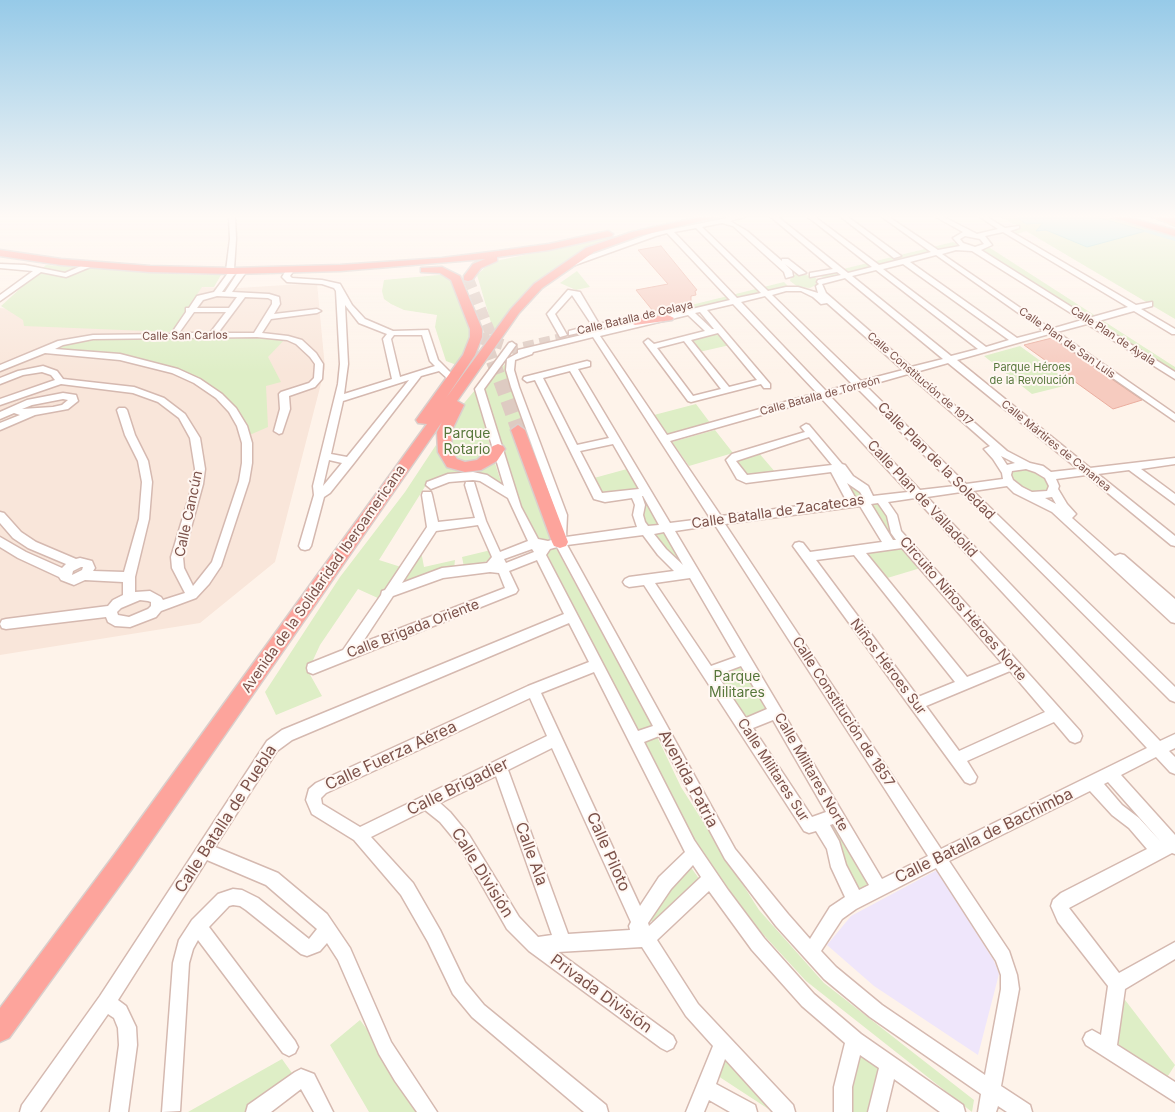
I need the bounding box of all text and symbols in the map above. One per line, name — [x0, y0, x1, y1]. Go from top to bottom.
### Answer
street label: Calle Batalla de Celaya — [576, 298, 694, 338]
street label: Calle Plan de Ayala — [1068, 304, 1158, 368]
street label: Calle Plan de San Luis — [1016, 305, 1118, 381]
street label: Calle San Carlos — [142, 329, 228, 343]
street label: Calle Constitución de 1917 — [864, 329, 976, 429]
park label: Parque Héroes de la Revolución — [989, 361, 1075, 387]
street label: Calle Batalla de Torreón — [759, 374, 881, 418]
street label: Calle Mártires de Cananea — [998, 398, 1114, 494]
street label: Calle Plan de la Soledad — [874, 399, 998, 523]
park label: Parque Rotario — [444, 426, 490, 458]
street label: Calle Plan de Valladolid — [863, 437, 981, 561]
street label: Avenida de la Solidaridad Iberoamericana — [239, 462, 409, 696]
street label: Calle Cancún — [172, 469, 206, 559]
street label: Calle Batalla de Zacatecas — [690, 492, 866, 532]
street label: Circuito Niños Héroes Norte — [896, 533, 1030, 685]
street label: Calle Brigada Oriente — [344, 596, 482, 662]
street label: Niños Héroes Sur — [846, 616, 930, 718]
street label: Calle Constitución de 1857 — [788, 634, 898, 790]
park label: Parque Militares — [709, 669, 765, 702]
street label: Calle Militares Norte — [770, 710, 852, 834]
street label: Calle Militares Sur — [733, 715, 813, 825]
street label: Calle Fuerza Aérea — [322, 717, 460, 795]
street label: Avenida Patria — [654, 727, 722, 831]
street label: Calle Batalla de Puebla — [171, 741, 281, 897]
street label: Calle Brigadier — [404, 754, 512, 820]
street label: Calle Batalla de Bachimba — [892, 784, 1076, 888]
street label: Calle Piloto — [582, 810, 634, 894]
street label: Calle Ala — [511, 820, 551, 888]
street label: Calle División — [447, 825, 517, 921]
street label: Privada División — [546, 951, 656, 1037]

